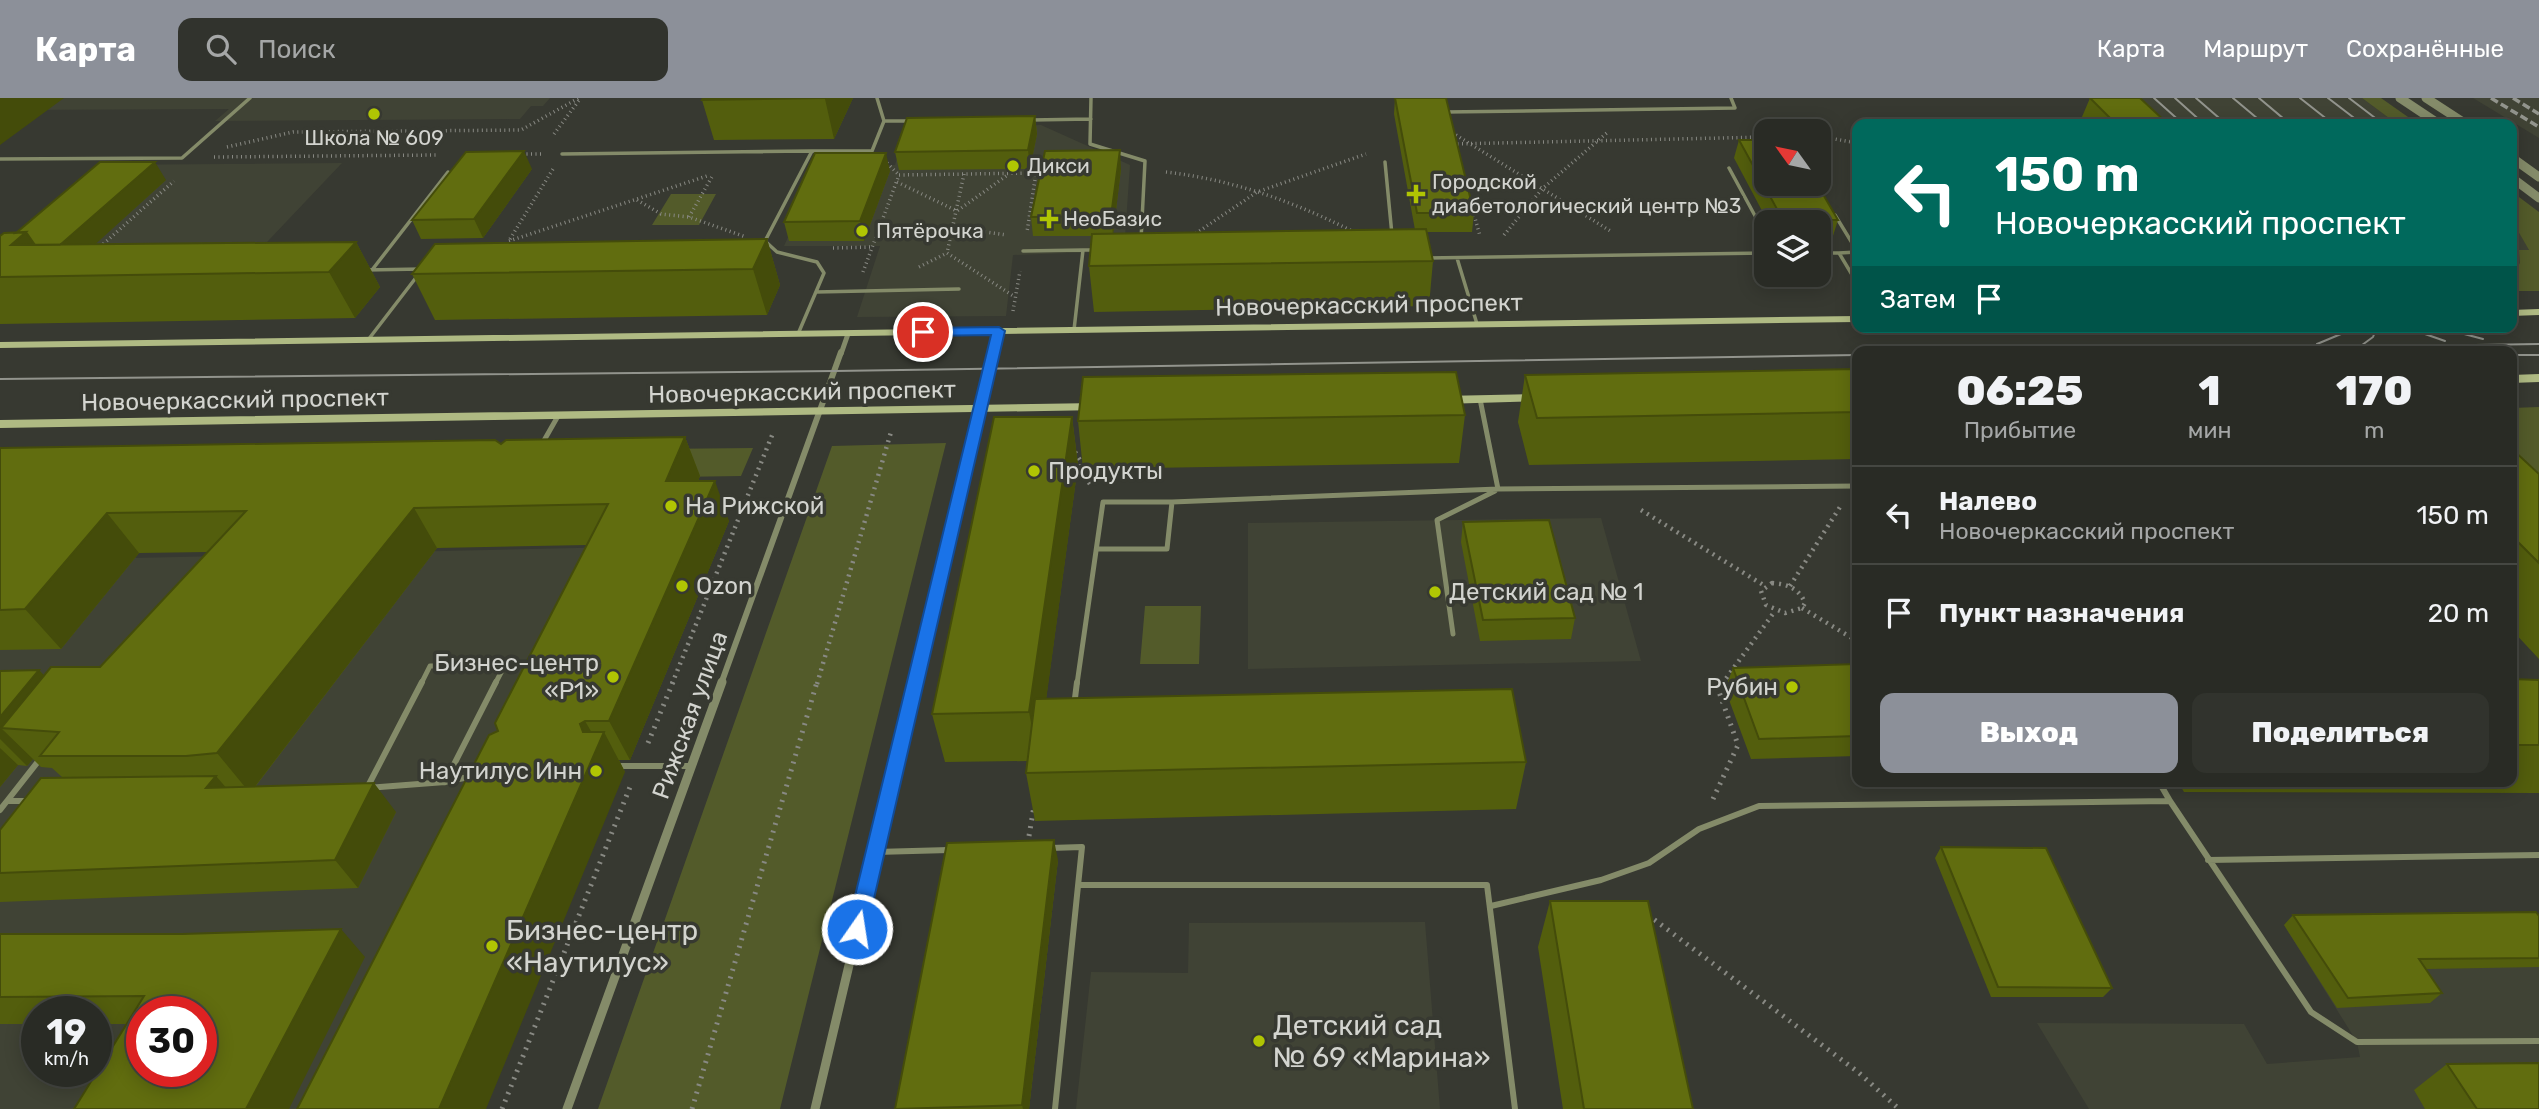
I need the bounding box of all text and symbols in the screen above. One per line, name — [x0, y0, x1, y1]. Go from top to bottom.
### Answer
search box — [178, 18, 668, 81]
text: Карта — [35, 30, 136, 69]
icon: search — [202, 30, 240, 68]
text: Поиск — [258, 34, 336, 65]
text: Карта — [2097, 35, 2165, 63]
text: Маршрут — [2203, 35, 2308, 63]
text: Сохранённые — [2346, 35, 2504, 63]
marker: Школа № 609 — [366, 106, 382, 122]
north arrow — [1754, 119, 1830, 196]
map controls — [1754, 119, 1831, 287]
place label: Школа № 609 — [304, 125, 444, 150]
text: 150 m — [1995, 145, 2140, 203]
icon: left — [1880, 147, 1971, 238]
place label: Дикси — [1027, 153, 1090, 178]
marker: Дикси — [1005, 158, 1021, 174]
place label: Городской диабетологический центр №3 — [1432, 169, 1741, 218]
marker: Городской диабетологический центр №3 — [1406, 184, 1426, 204]
text: Новочеркасский проспект — [1995, 204, 2406, 242]
place label: НеоБазис — [1063, 206, 1162, 231]
button: layers — [1754, 210, 1831, 287]
marker: НеоБазис — [1041, 211, 1057, 227]
place label: Пятёрочка — [876, 218, 984, 243]
marker: Пятёрочка — [854, 223, 870, 239]
icon: arrive — [1970, 280, 2008, 318]
text: Затем — [1880, 284, 1956, 315]
street label: Новочеркасский проспект — [1215, 288, 1523, 322]
pin — [893, 302, 953, 362]
icon: arrive — [904, 313, 942, 351]
text: 06:25 — [1956, 366, 2083, 416]
text: 1 — [2199, 366, 2221, 416]
text: 170 — [2336, 366, 2413, 416]
street label: Новочеркасский проспект — [648, 375, 956, 409]
street label: Новочеркасский проспект — [81, 383, 389, 417]
text: Прибытие — [1964, 416, 2076, 444]
text: мин — [2188, 416, 2231, 444]
text: m — [2364, 416, 2384, 444]
place label: Продукты — [1048, 457, 1163, 485]
marker: Продукты — [1026, 463, 1042, 479]
text: Налево — [1939, 486, 2037, 517]
place label: На Рижской — [685, 492, 824, 520]
icon: left — [1880, 496, 1918, 534]
marker: На Рижской — [663, 498, 679, 514]
text: 150 m — [2416, 500, 2489, 531]
text: Новочеркасский проспект — [1939, 517, 2234, 545]
place label: Ozon — [696, 572, 753, 600]
marker: Ozon — [674, 578, 690, 594]
place label: Детский сад № 1 — [1449, 578, 1644, 606]
marker: Детский сад № 1 — [1427, 584, 1443, 600]
icon: arrive — [1880, 594, 1918, 632]
text: Пункт назначения — [1939, 598, 2184, 629]
text: 20 m — [2428, 598, 2489, 629]
street label: Рижская улица — [647, 627, 733, 803]
place label: Бизнес-центр «Р1» — [434, 649, 599, 705]
marker: Бизнес-центр «Р1» — [605, 669, 621, 685]
place label: Рубин — [1706, 673, 1778, 701]
marker: Рубин — [1784, 679, 1800, 695]
button: Выход — [1880, 693, 2178, 773]
button: Поделиться — [2192, 693, 2489, 773]
place label: Наутилус Инн — [419, 757, 582, 785]
marker: Наутилус Инн — [588, 763, 604, 779]
position arrow — [820, 892, 894, 966]
place label: Бизнес-центр «Наутилус» — [506, 914, 698, 979]
marker: Бизнес-центр «Наутилус» — [484, 938, 500, 954]
speed limit sign: 30 — [126, 996, 217, 1087]
place label: Детский сад № 69 «Марина» — [1273, 1009, 1491, 1074]
text: 19 — [47, 1011, 86, 1053]
marker: Детский сад № 69 «Марина» — [1251, 1033, 1267, 1049]
text: km/h — [44, 1048, 89, 1070]

